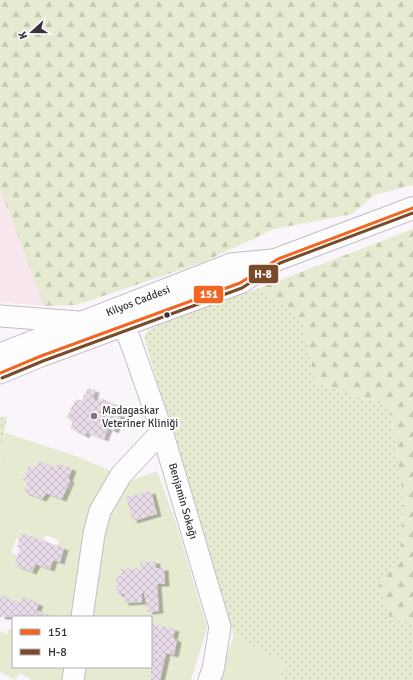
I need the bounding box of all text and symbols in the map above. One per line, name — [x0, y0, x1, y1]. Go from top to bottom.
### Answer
north arrow — [12, 12, 52, 52]
text: K — [16, 30, 30, 41]
line badge: H-8 — [248, 264, 279, 284]
text: H-8 — [254, 268, 272, 281]
street label: Kilyos Caddesi — [104, 283, 172, 319]
line badge: 151 — [193, 285, 224, 304]
text: 151 — [200, 288, 218, 301]
unlabelled marker — [162, 310, 172, 320]
place label: Madagaskar Veteriner Kliniği — [102, 404, 178, 430]
marker: Madagaskar Veteriner Kliniği — [89, 411, 99, 421]
street label: Benjamin Sokağı — [166, 461, 200, 541]
legend — [12, 616, 152, 668]
text: 151 — [48, 625, 67, 640]
text: H-8 — [48, 645, 67, 660]

